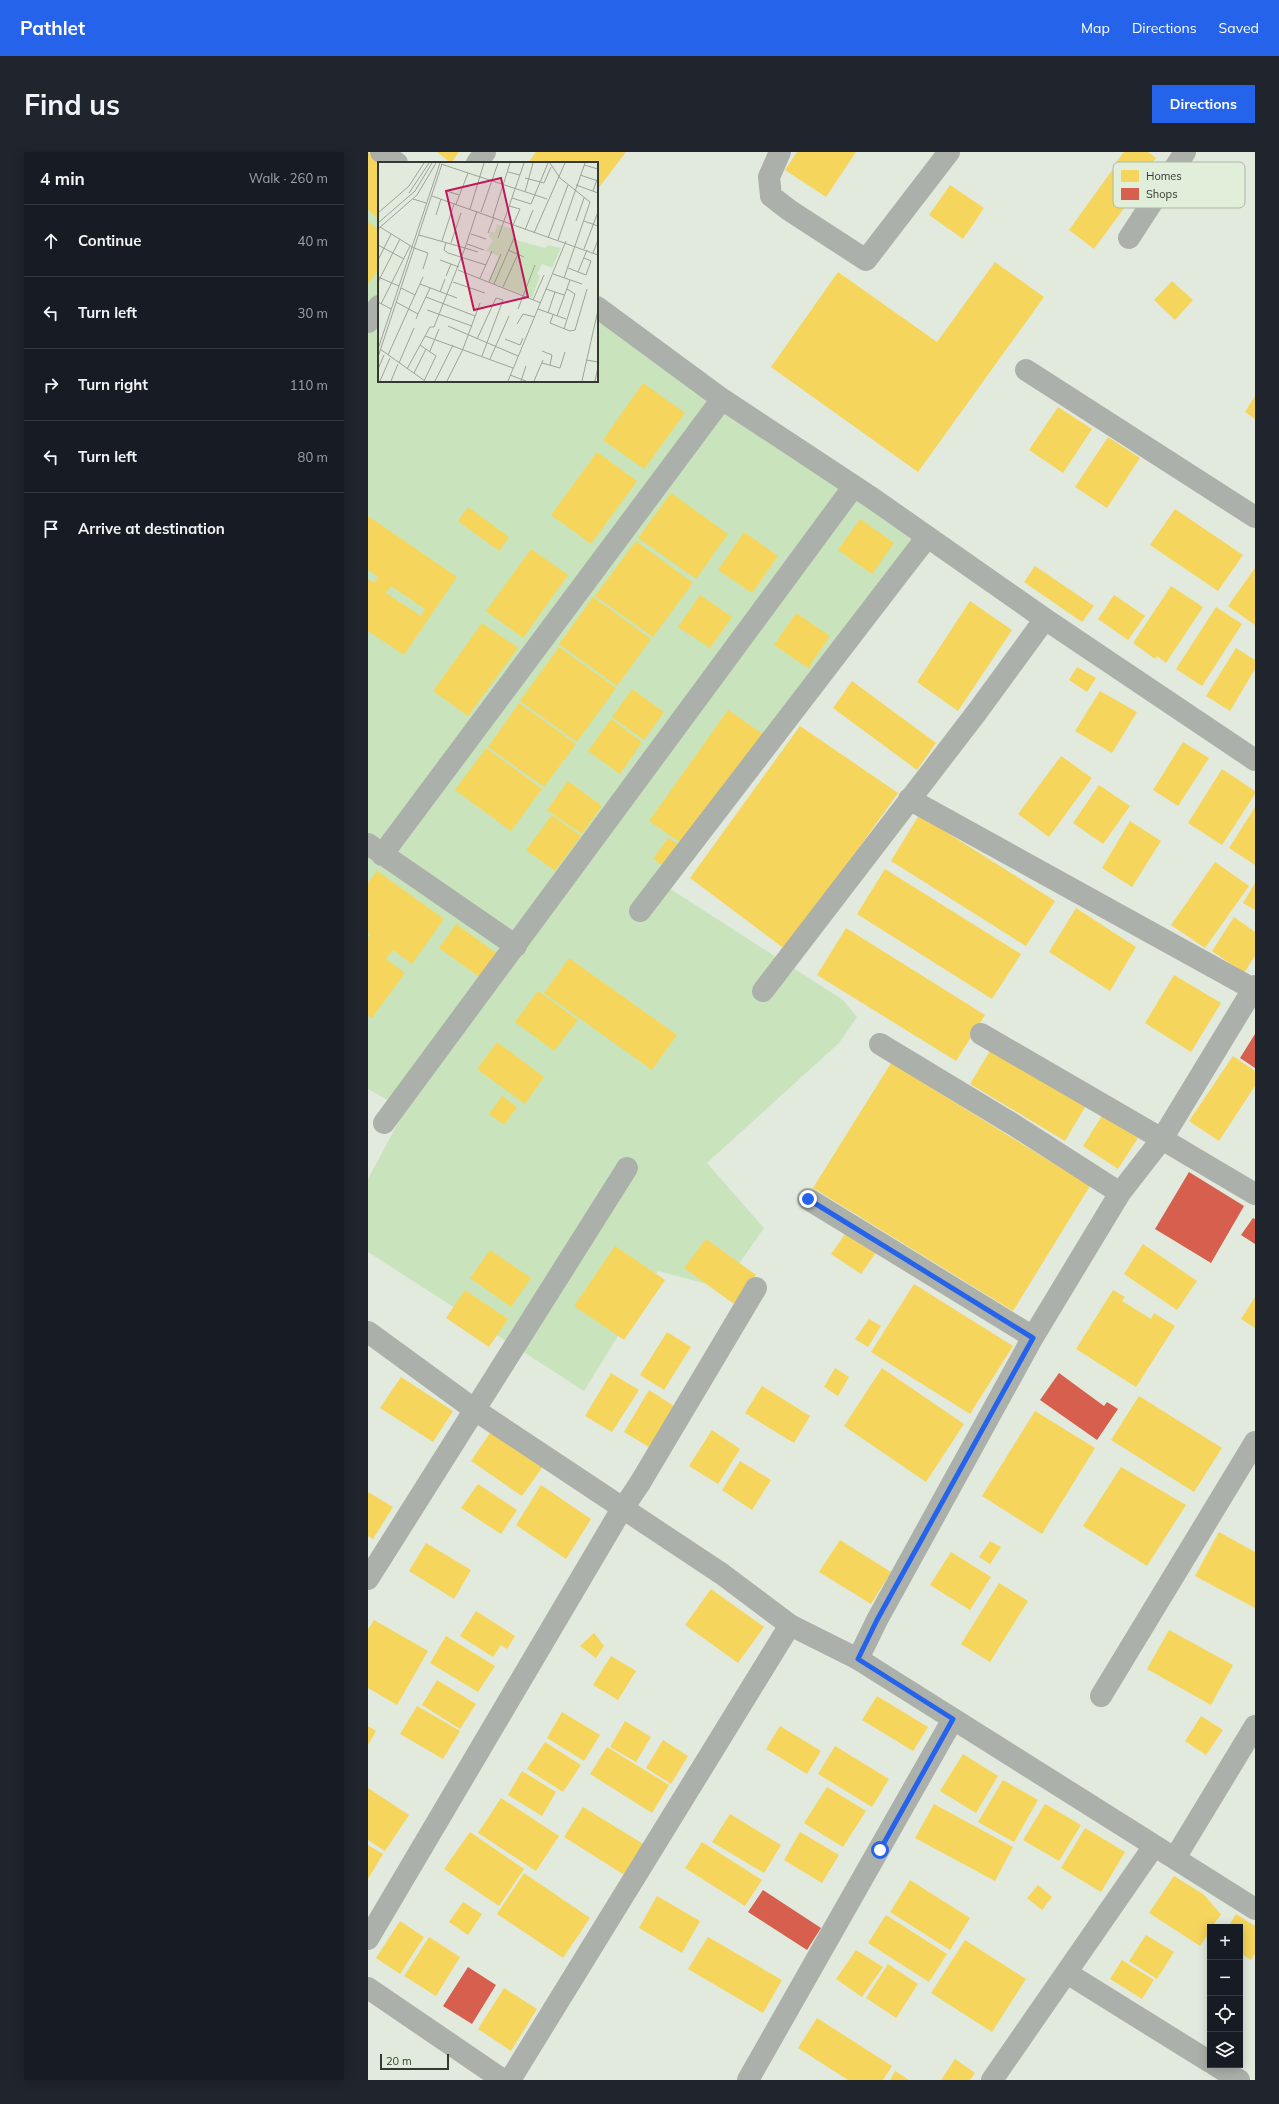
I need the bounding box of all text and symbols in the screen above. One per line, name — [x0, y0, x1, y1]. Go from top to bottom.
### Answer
text: Pathlet — [20, 16, 85, 40]
text: Map — [1081, 19, 1110, 37]
text: Directions — [1132, 19, 1197, 37]
text: Saved — [1219, 19, 1259, 37]
button: Directions — [1152, 85, 1255, 123]
text: Find us — [24, 87, 120, 122]
inset map — [378, 162, 598, 382]
legend — [1113, 162, 1245, 208]
text: 4 min — [40, 168, 85, 189]
text: Homes — [1146, 169, 1182, 183]
text: Walk · 260 m — [249, 170, 328, 186]
text: Shops — [1146, 187, 1178, 201]
icon: ahead — [40, 230, 62, 252]
text: Continue — [78, 231, 141, 250]
text: 40 m — [298, 233, 328, 249]
icon: left — [40, 302, 62, 324]
text: Turn left — [78, 303, 137, 322]
text: 30 m — [298, 305, 328, 321]
icon: right — [40, 374, 62, 396]
text: Turn right — [78, 375, 148, 394]
text: 110 m — [290, 377, 328, 393]
icon: left — [40, 446, 62, 468]
text: Turn left — [78, 447, 137, 466]
text: 80 m — [298, 449, 328, 465]
icon: arrive — [40, 518, 62, 540]
text: Arrive at destination — [78, 519, 225, 538]
route end — [799, 1190, 817, 1208]
route start — [871, 1841, 889, 1859]
map controls — [1207, 1924, 1243, 2068]
button: + — [1207, 1924, 1243, 1960]
button: − — [1207, 1960, 1243, 1996]
button: locate — [1207, 1996, 1243, 2032]
button: layers — [1207, 2032, 1243, 2068]
scale bar — [380, 2052, 449, 2071]
text: 20 m — [386, 2054, 412, 2068]

